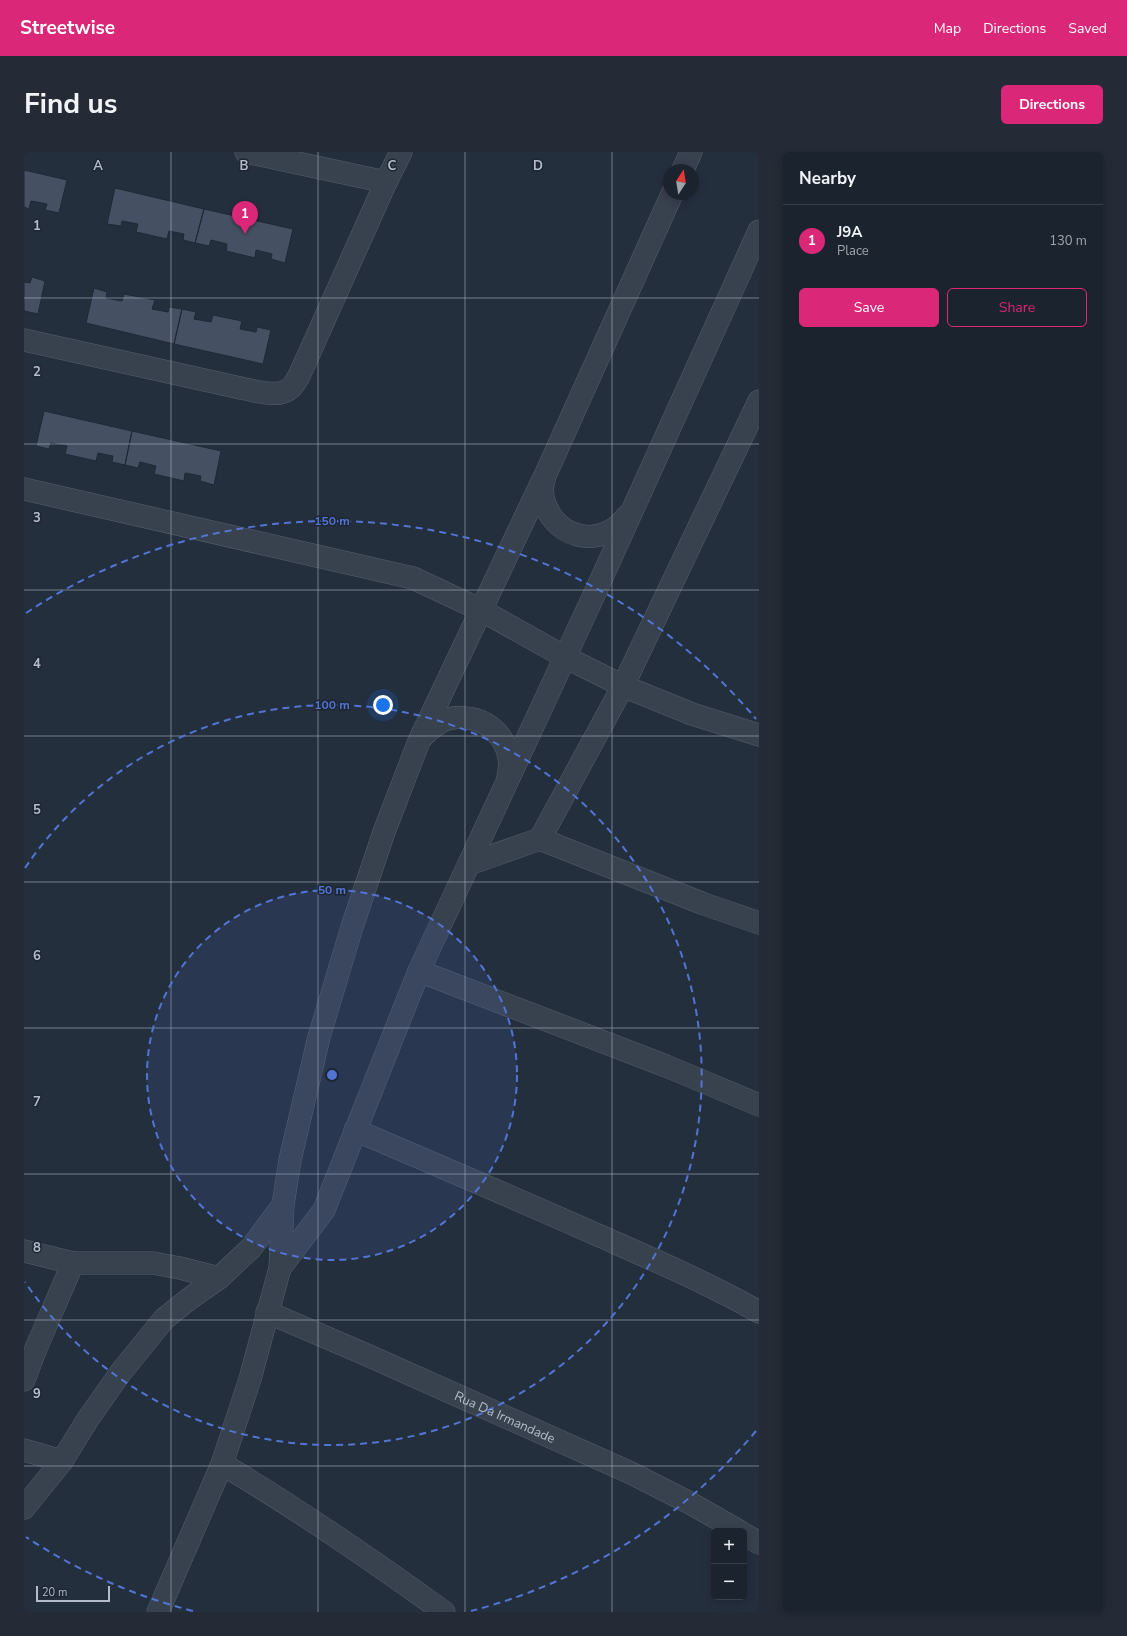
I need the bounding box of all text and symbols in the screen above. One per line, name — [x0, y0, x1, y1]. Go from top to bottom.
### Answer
text: Streetwise — [20, 15, 115, 41]
text: Map — [934, 19, 961, 38]
text: Directions — [983, 19, 1046, 38]
text: Saved — [1068, 19, 1107, 38]
text: Find us — [24, 85, 118, 123]
button: Directions — [1001, 85, 1103, 124]
text: A — [93, 157, 103, 175]
text: B — [240, 157, 249, 175]
text: C — [388, 157, 397, 175]
text: D — [533, 157, 543, 175]
north arrow — [663, 164, 699, 200]
text: Nearby — [799, 167, 856, 190]
pin: 1 — [232, 201, 258, 234]
text: 1 — [33, 217, 41, 235]
text: J9A — [837, 222, 863, 242]
text: 1 — [808, 232, 816, 250]
text: 130 m — [1049, 232, 1087, 250]
text: Place — [837, 242, 869, 260]
button: Save — [799, 288, 939, 327]
button: Share — [947, 288, 1087, 327]
text: 2 — [33, 363, 41, 381]
text: 3 — [33, 509, 41, 527]
text: 150 m — [314, 513, 350, 529]
text: 4 — [33, 655, 41, 673]
your location — [373, 695, 393, 715]
text: 100 m — [314, 697, 350, 713]
text: 5 — [33, 801, 41, 819]
text: 50 m — [318, 882, 346, 898]
text: 6 — [33, 947, 41, 965]
centre of rings — [325, 1068, 339, 1082]
text: 7 — [33, 1093, 41, 1111]
text: 8 — [33, 1239, 41, 1257]
text: 9 — [33, 1385, 41, 1403]
street label: Rua Da Irmandade — [451, 1387, 558, 1448]
map controls — [711, 1528, 747, 1600]
button: + — [711, 1528, 747, 1564]
button: − — [711, 1564, 747, 1600]
scale bar — [36, 1584, 110, 1603]
text: 20 m — [42, 1585, 67, 1600]

